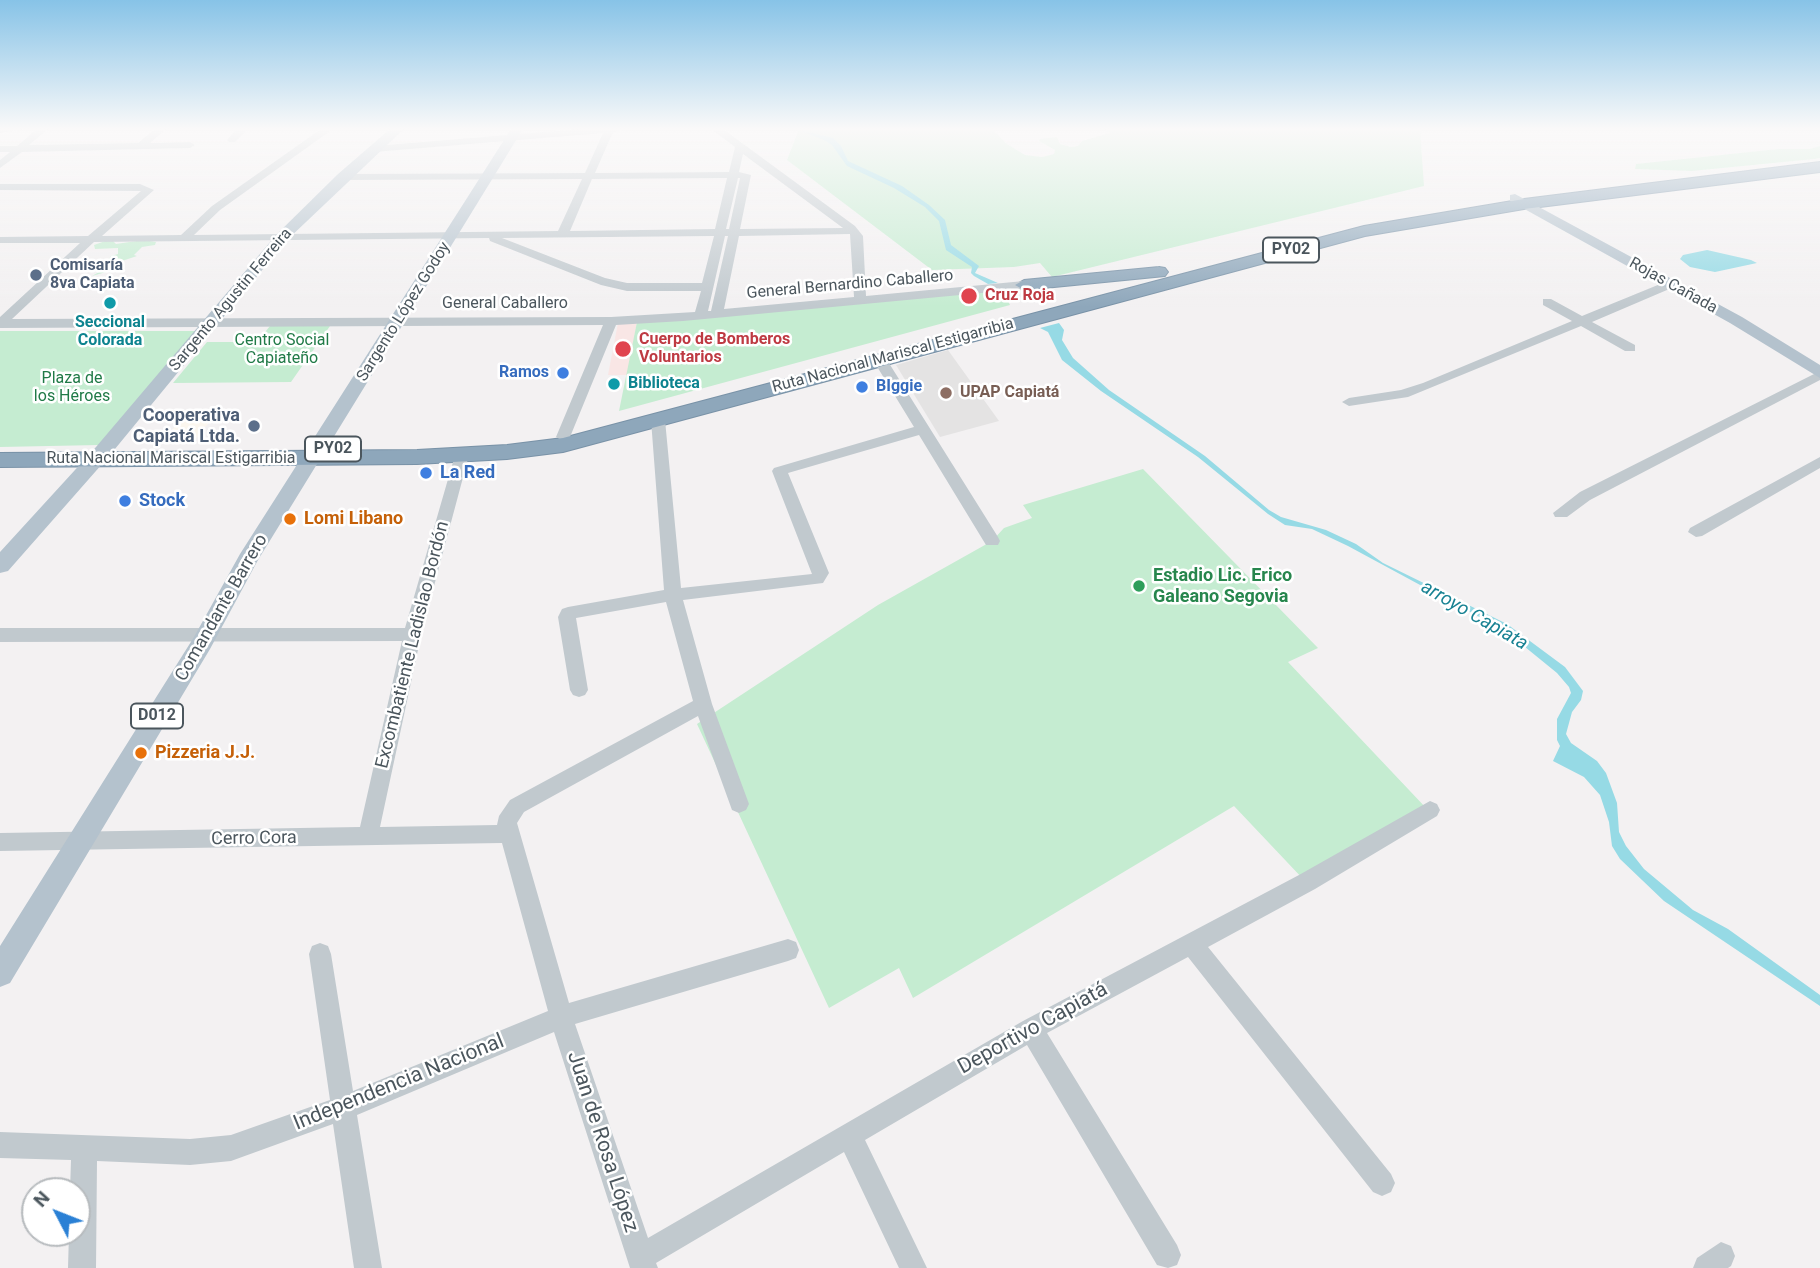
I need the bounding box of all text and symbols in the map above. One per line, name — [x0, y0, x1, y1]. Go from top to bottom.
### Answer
street label: Sargento Agustin Ferreira — [166, 225, 296, 375]
road number: PY02 — [1263, 238, 1319, 262]
street label: Sargento López Godoy — [353, 239, 455, 385]
street label: Rojas Cañada — [1625, 254, 1721, 318]
place label: Comisaría 8va Capiata — [50, 256, 135, 294]
street label: General Bernardino Caballero — [746, 266, 954, 304]
marker: Comisaría 8va Capiata — [28, 267, 44, 283]
marker: Cruz Roja — [959, 286, 979, 306]
place label: Cruz Roja — [985, 286, 1054, 306]
street label: General Caballero — [442, 294, 568, 314]
marker: Seccional Colorada — [102, 295, 118, 311]
place label: Seccional Colorada — [75, 313, 145, 351]
street label: Ruta Nacional Mariscal Estigarribia — [770, 314, 1016, 398]
place label: Cuerpo de Bomberos Voluntarios — [639, 330, 790, 368]
park label: Centro Social Capiateño — [235, 331, 329, 369]
marker: Cuerpo de Bomberos Voluntarios — [613, 339, 633, 359]
place label: Ramos — [499, 363, 549, 383]
marker: Ramos — [555, 365, 571, 381]
park label: Plaza de los Héroes — [34, 369, 110, 407]
place label: Biblioteca — [628, 374, 700, 394]
marker: Biblioteca — [606, 376, 622, 392]
place label: BIggie — [876, 377, 922, 397]
marker: BIggie — [854, 379, 870, 395]
place label: UPAP Capiatá — [960, 383, 1059, 403]
marker: UPAP Capiatá — [938, 385, 954, 401]
place label: Cooperativa Capiatá Ltda. — [133, 405, 240, 448]
marker: Cooperativa Capiatá Ltda. — [246, 418, 262, 434]
road number: PY02 — [305, 436, 361, 462]
street label: Ruta Nacional Mariscal Estigarribia — [46, 449, 296, 469]
place label: La Red — [440, 462, 495, 484]
marker: La Red — [418, 465, 434, 481]
place label: Stock — [139, 490, 185, 512]
marker: Stock — [117, 493, 133, 509]
place label: Lomi Libano — [304, 508, 403, 530]
marker: Lomi Libano — [282, 511, 298, 527]
street label: Excombatiente Ladislao Bordón — [372, 519, 454, 771]
street label: Comandante Barrero — [171, 531, 273, 685]
place label: Estadio Lic. Erico Galeano Segovia — [1153, 565, 1292, 608]
water label: arroyo Capiata — [1417, 576, 1531, 656]
marker: Estadio Lic. Erico Galeano Segovia — [1131, 578, 1147, 594]
road number: D012 — [131, 704, 183, 729]
place label: Pizzeria J.J. — [155, 742, 255, 764]
marker: Pizzeria J.J. — [133, 745, 149, 761]
street label: Cerro Cora — [211, 827, 297, 851]
street label: Deportivo Capiatá — [954, 977, 1112, 1081]
street label: Independencia Nacional — [290, 1029, 508, 1137]
street label: Juan de Rosa López — [561, 1048, 643, 1236]
north arrow — [21, 1177, 91, 1247]
text: N — [28, 1186, 55, 1212]

